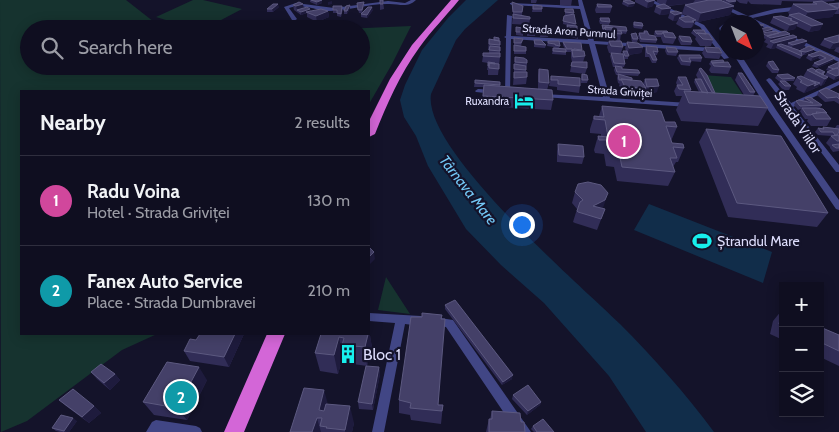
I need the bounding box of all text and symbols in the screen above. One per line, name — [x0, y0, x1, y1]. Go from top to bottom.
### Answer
north arrow — [719, 15, 764, 60]
search box — [20, 20, 370, 75]
street label: Strada Aron Pumnul — [522, 21, 616, 41]
icon: search — [38, 34, 66, 62]
text: Search here — [78, 36, 172, 59]
street label: Strada Griviței — [587, 82, 653, 101]
street label: Strada Viilor — [770, 87, 826, 157]
hotel icon: Ruxandra — [513, 90, 535, 112]
place label: Ruxandra — [465, 94, 510, 108]
text: Nearby — [40, 110, 106, 135]
text: 2 results — [294, 113, 350, 132]
pin: 1 — [608, 122, 640, 160]
water label: Târnava Mare — [435, 152, 501, 229]
text: Radu Voina — [87, 180, 180, 203]
text: 1 — [53, 191, 59, 210]
text: 130 m — [307, 191, 350, 210]
text: Hotel · Strada Griviței — [87, 203, 230, 222]
your location — [509, 212, 535, 238]
sports icon: Ștrandul Mare — [691, 230, 713, 252]
place label: Ștrandul Mare — [717, 232, 800, 250]
text: Fanex Auto Service — [87, 270, 243, 293]
text: 2 — [52, 281, 60, 300]
text: 210 m — [308, 281, 350, 300]
map controls — [779, 282, 824, 417]
button: + — [779, 282, 824, 327]
text: Place · Strada Dumbravei — [87, 293, 256, 312]
button: − — [779, 327, 824, 372]
building icon: Bloc 1 — [337, 343, 359, 365]
place label: Bloc 1 — [363, 345, 401, 364]
button: layers — [779, 372, 824, 417]
pin: 2 — [165, 378, 197, 416]

